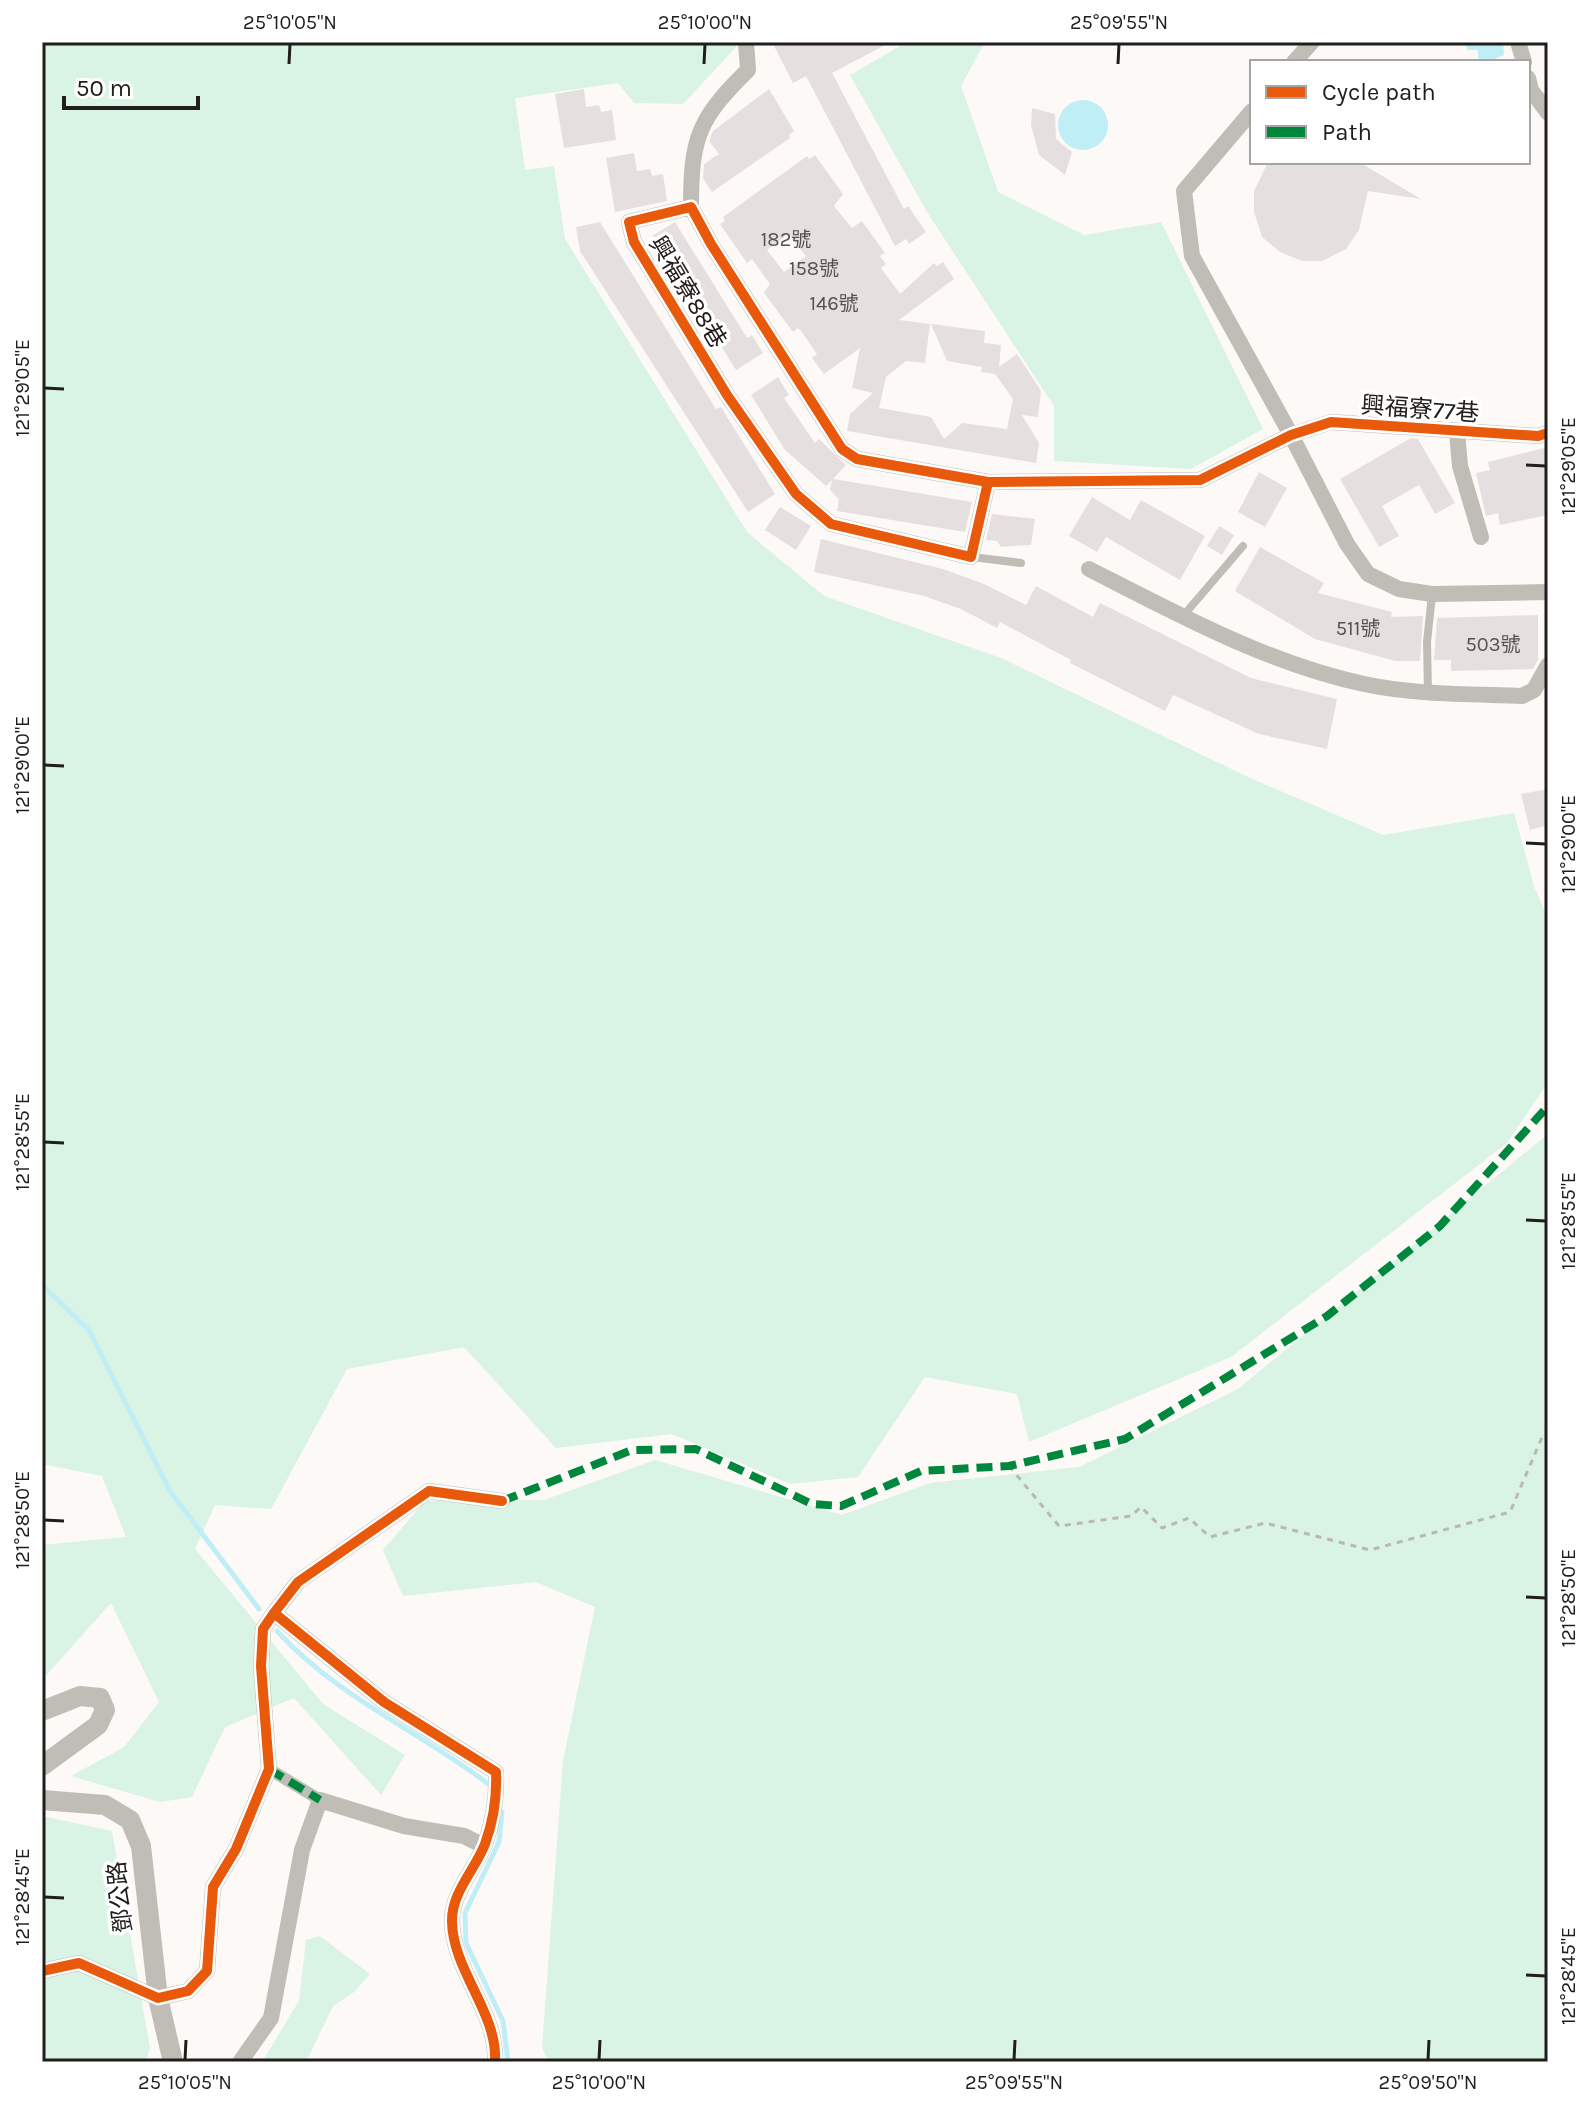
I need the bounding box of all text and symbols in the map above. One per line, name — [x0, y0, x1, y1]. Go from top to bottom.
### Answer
text: 25°10'05"N — [243, 11, 337, 34]
text: 25°10'00"N — [658, 11, 752, 34]
text: 25°09'55"N — [1070, 11, 1168, 34]
scale bar — [64, 60, 198, 110]
legend — [1250, 60, 1530, 164]
text: 50 m — [76, 74, 132, 102]
text: Cycle path — [1322, 78, 1436, 106]
text: Path — [1322, 118, 1372, 146]
house number: 182號 — [761, 228, 811, 251]
street label: 興福寮88巷 — [644, 231, 732, 353]
house number: 158號 — [789, 257, 839, 280]
house number: 146號 — [809, 292, 859, 315]
text: 121°29'05"E — [11, 339, 34, 437]
street label: 興福寮77巷 — [1360, 391, 1480, 427]
text: 121°29'05"E — [1557, 417, 1580, 515]
house number: 511號 — [1336, 617, 1380, 640]
house number: 503號 — [1466, 633, 1520, 656]
text: 121°29'00"E — [11, 716, 34, 814]
text: 121°29'00"E — [1557, 795, 1580, 893]
text: 121°28'55"E — [11, 1093, 34, 1191]
text: 121°28'55"E — [1557, 1172, 1580, 1270]
text: 121°28'50"E — [11, 1471, 34, 1569]
text: 121°28'50"E — [1557, 1549, 1580, 1647]
text: 121°28'45"E — [11, 1848, 34, 1946]
street label: 鄧公路 — [102, 1860, 138, 1934]
text: 121°28'45"E — [1557, 1927, 1580, 2025]
text: 25°10'05"N — [138, 2071, 232, 2094]
text: 25°10'00"N — [552, 2071, 646, 2094]
text: 25°09'55"N — [965, 2071, 1063, 2094]
text: 25°09'50"N — [1379, 2071, 1477, 2094]

